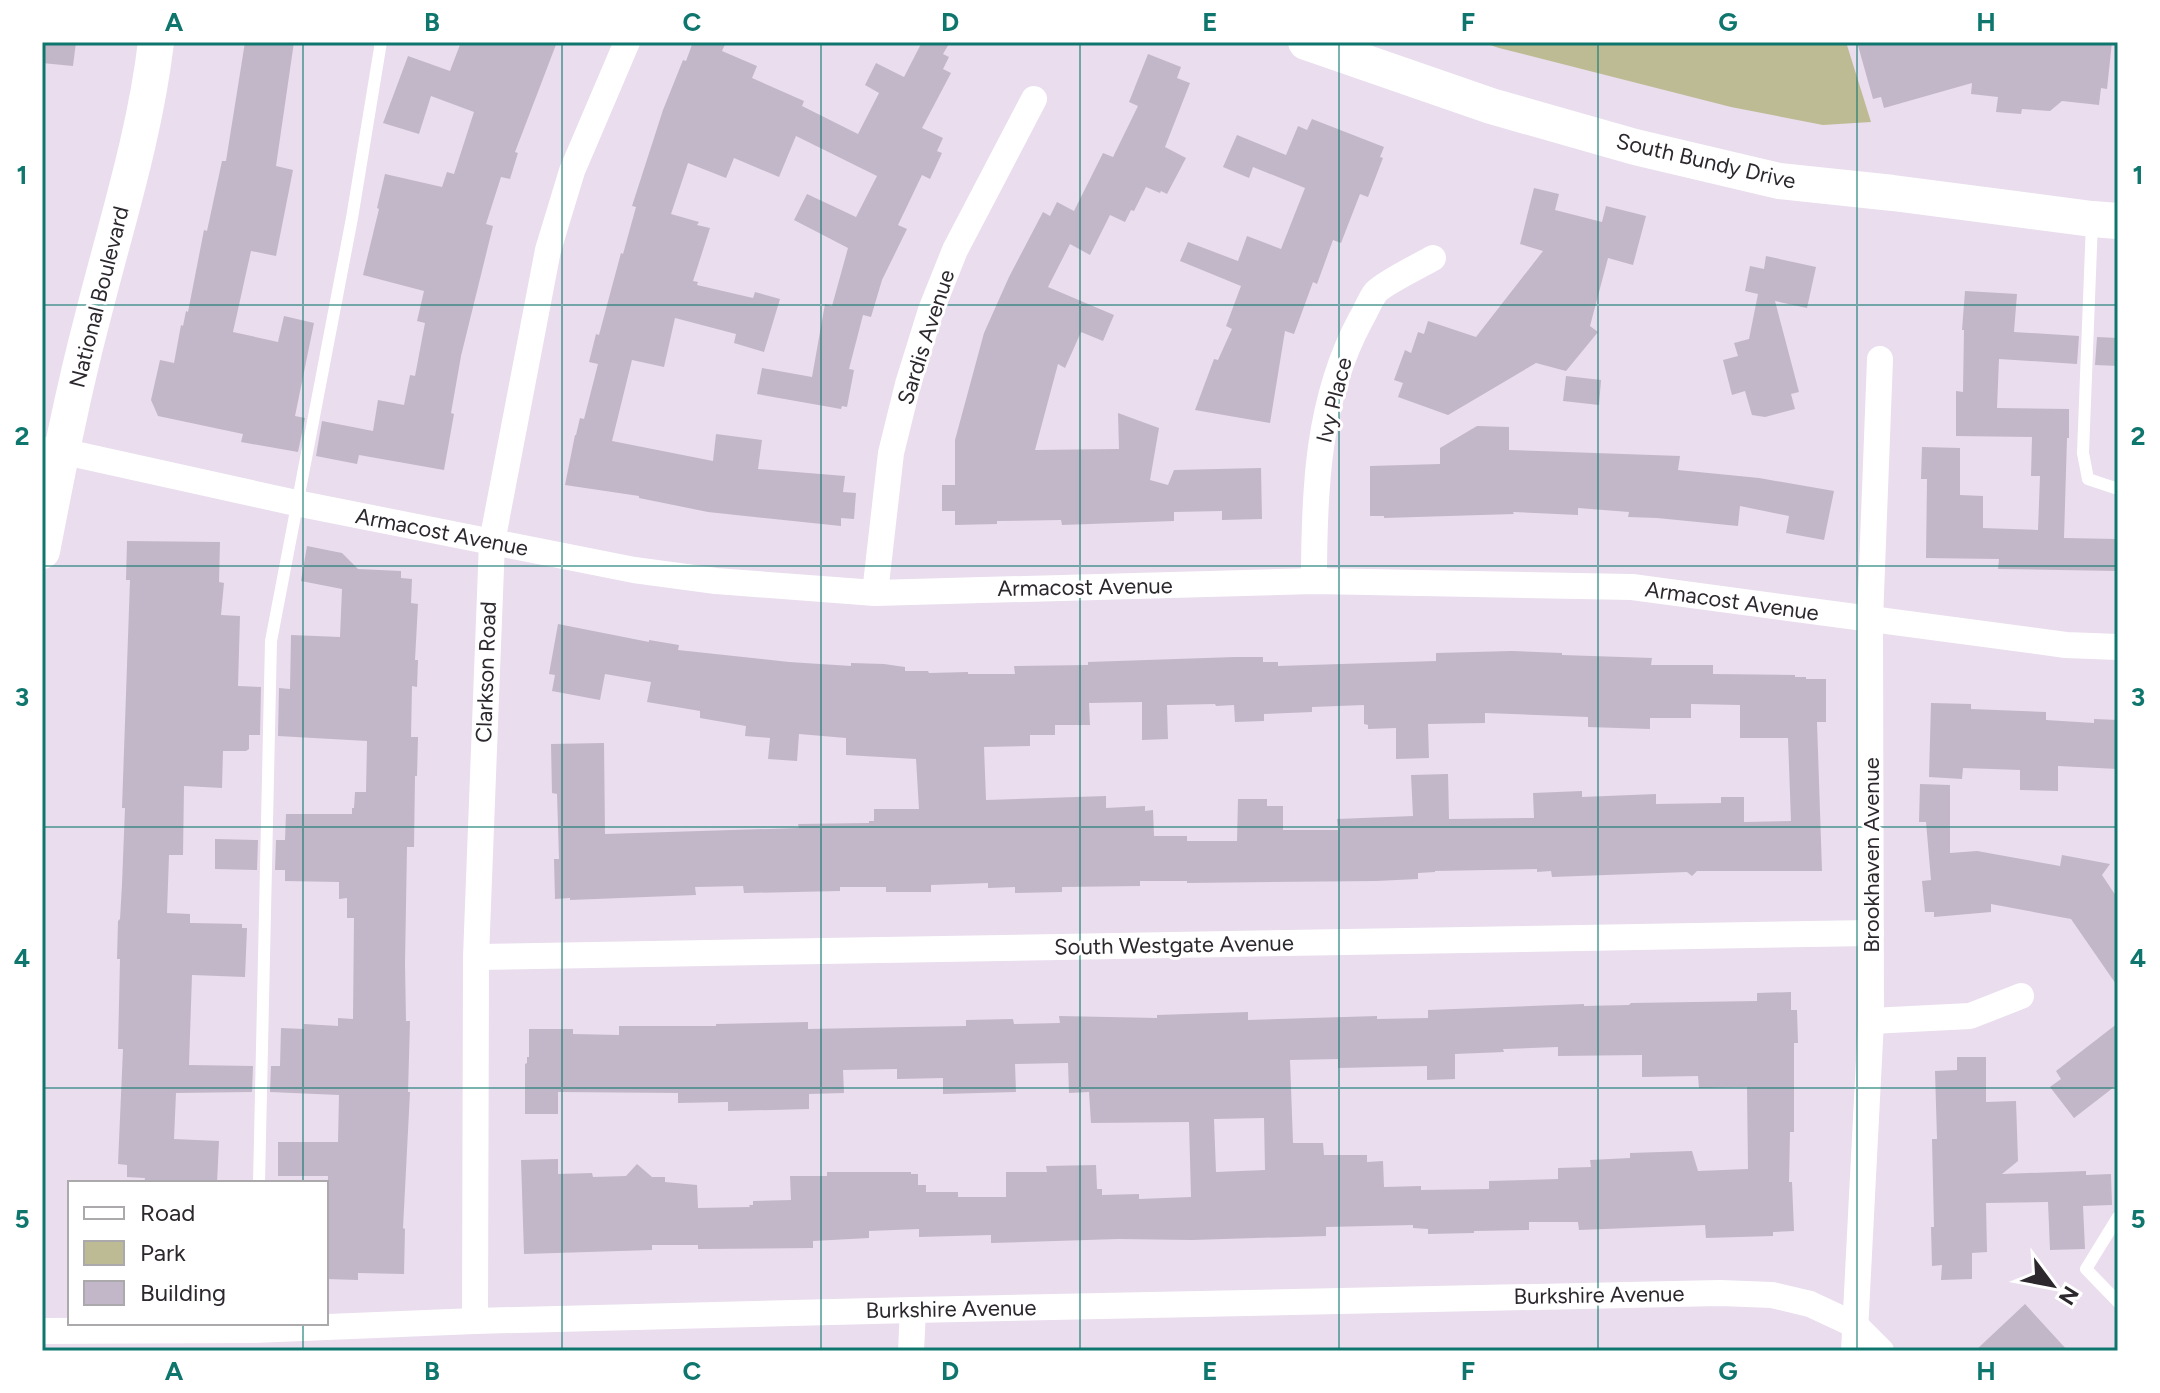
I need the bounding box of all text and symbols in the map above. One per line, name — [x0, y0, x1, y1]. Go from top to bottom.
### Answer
text: A — [165, 6, 184, 38]
text: B — [424, 6, 440, 38]
text: C — [683, 6, 702, 38]
text: D — [941, 6, 959, 38]
text: E — [1202, 6, 1218, 38]
text: F — [1461, 6, 1475, 38]
text: G — [1718, 6, 1738, 38]
text: H — [1976, 6, 1996, 38]
street label: South Bundy Drive — [1614, 127, 1798, 195]
text: 1 — [17, 159, 27, 191]
text: 1 — [2133, 159, 2143, 191]
street label: National Boulevard — [63, 204, 135, 390]
street label: Sardis Avenue — [891, 266, 961, 408]
street label: Ivy Place — [1310, 354, 1358, 446]
text: 2 — [14, 420, 30, 452]
text: 2 — [2130, 420, 2146, 452]
street label: Armacost Avenue — [353, 502, 531, 562]
street label: Armacost Avenue — [997, 572, 1173, 602]
street label: Armacost Avenue — [1643, 575, 1821, 627]
street label: Clarkson Road — [470, 601, 502, 743]
text: 3 — [15, 681, 29, 713]
text: 3 — [2131, 681, 2145, 713]
street label: Brookhaven Avenue — [1858, 757, 1885, 953]
street label: South Westgate Avenue — [1054, 929, 1294, 961]
text: 4 — [14, 942, 30, 974]
text: 4 — [2130, 942, 2146, 974]
legend — [68, 1181, 328, 1325]
text: Road — [140, 1198, 195, 1227]
text: 5 — [14, 1203, 30, 1235]
text: 5 — [2130, 1203, 2146, 1235]
text: Park — [140, 1238, 186, 1267]
north arrow — [2012, 1245, 2092, 1325]
text: Building — [140, 1278, 226, 1307]
street label: Burkshire Avenue — [1513, 1280, 1685, 1310]
text: N — [2053, 1281, 2084, 1310]
street label: Burkshire Avenue — [865, 1294, 1037, 1324]
text: A — [165, 1355, 184, 1387]
text: B — [424, 1355, 440, 1387]
text: C — [683, 1355, 702, 1387]
text: D — [941, 1355, 959, 1387]
text: E — [1202, 1355, 1218, 1387]
text: F — [1461, 1355, 1475, 1387]
text: G — [1718, 1355, 1738, 1387]
text: H — [1976, 1355, 1996, 1387]

